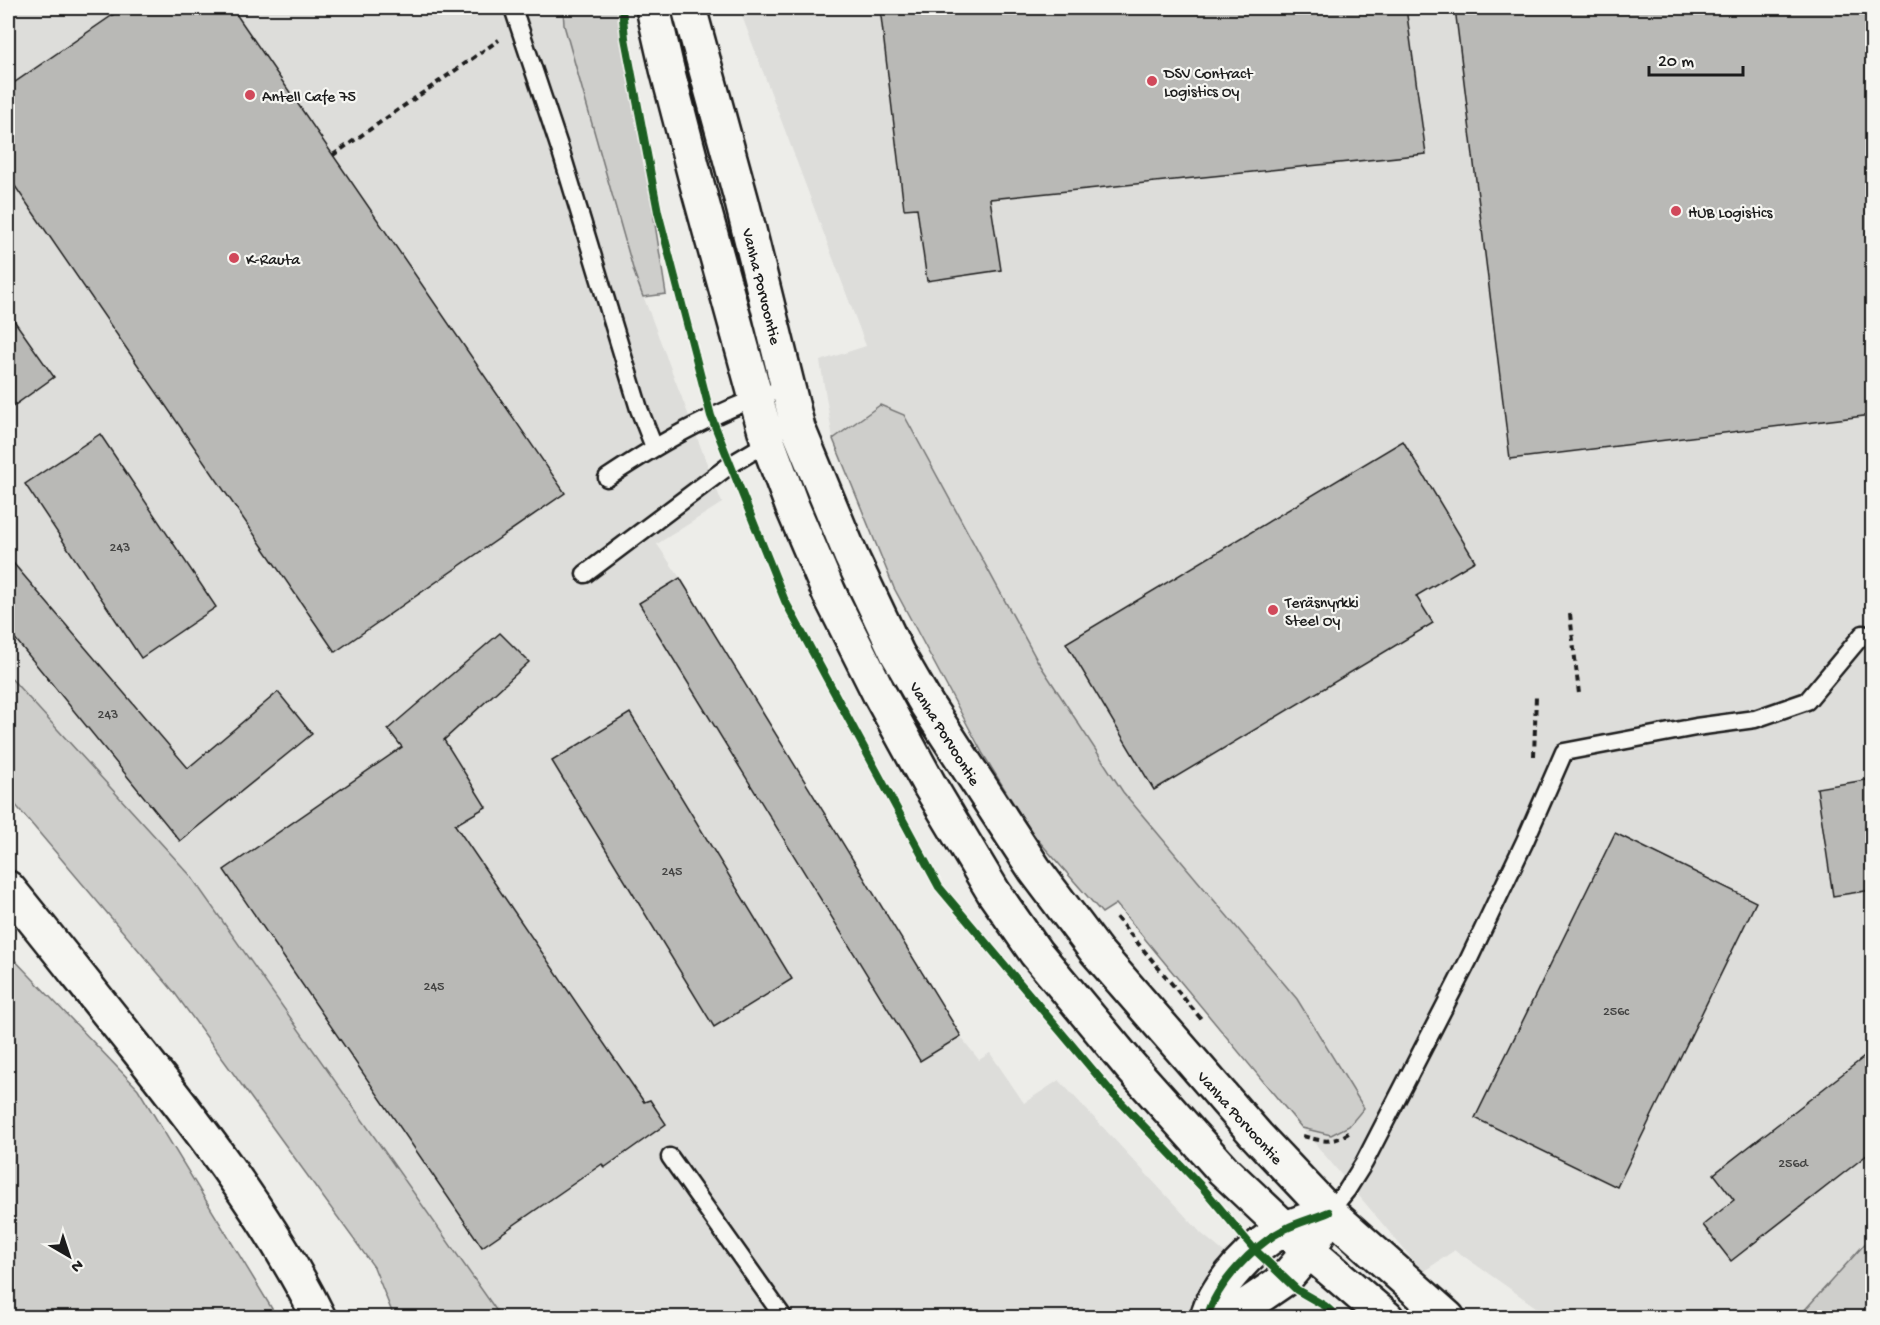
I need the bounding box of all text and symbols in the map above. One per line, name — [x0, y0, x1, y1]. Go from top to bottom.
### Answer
scale bar — [1649, 39, 1744, 77]
text: 20 m — [1658, 52, 1694, 73]
place label: DSV Contract Logistics Oy — [1163, 66, 1254, 103]
marker: DSV Contract Logistics Oy — [1145, 74, 1159, 88]
marker: Antell Cafe 75 — [243, 88, 257, 102]
place label: Antell Cafe 75 — [262, 89, 356, 108]
marker: HUB Logistics — [1669, 204, 1683, 218]
place label: HUB Logistics — [1688, 205, 1773, 224]
street label: Vanha Porvoontie — [736, 226, 783, 348]
marker: K-Rauta — [227, 251, 241, 265]
place label: K-Rauta — [246, 252, 301, 271]
house number: 243 — [110, 540, 130, 557]
place label: Teräsnyrkki Steel Oy — [1284, 595, 1359, 632]
marker: Teräsnyrkki Steel Oy — [1266, 603, 1280, 617]
street label: Vanha Porvoontie — [903, 679, 983, 791]
house number: 243 — [98, 707, 118, 724]
house number: 245 — [662, 864, 682, 881]
house number: 245 — [424, 979, 444, 996]
house number: 256c — [1603, 1004, 1630, 1021]
street label: Vanha Porvoontie — [1191, 1068, 1286, 1170]
house number: 256d — [1778, 1156, 1810, 1173]
north arrow — [39, 1226, 99, 1286]
text: N — [66, 1254, 86, 1276]

